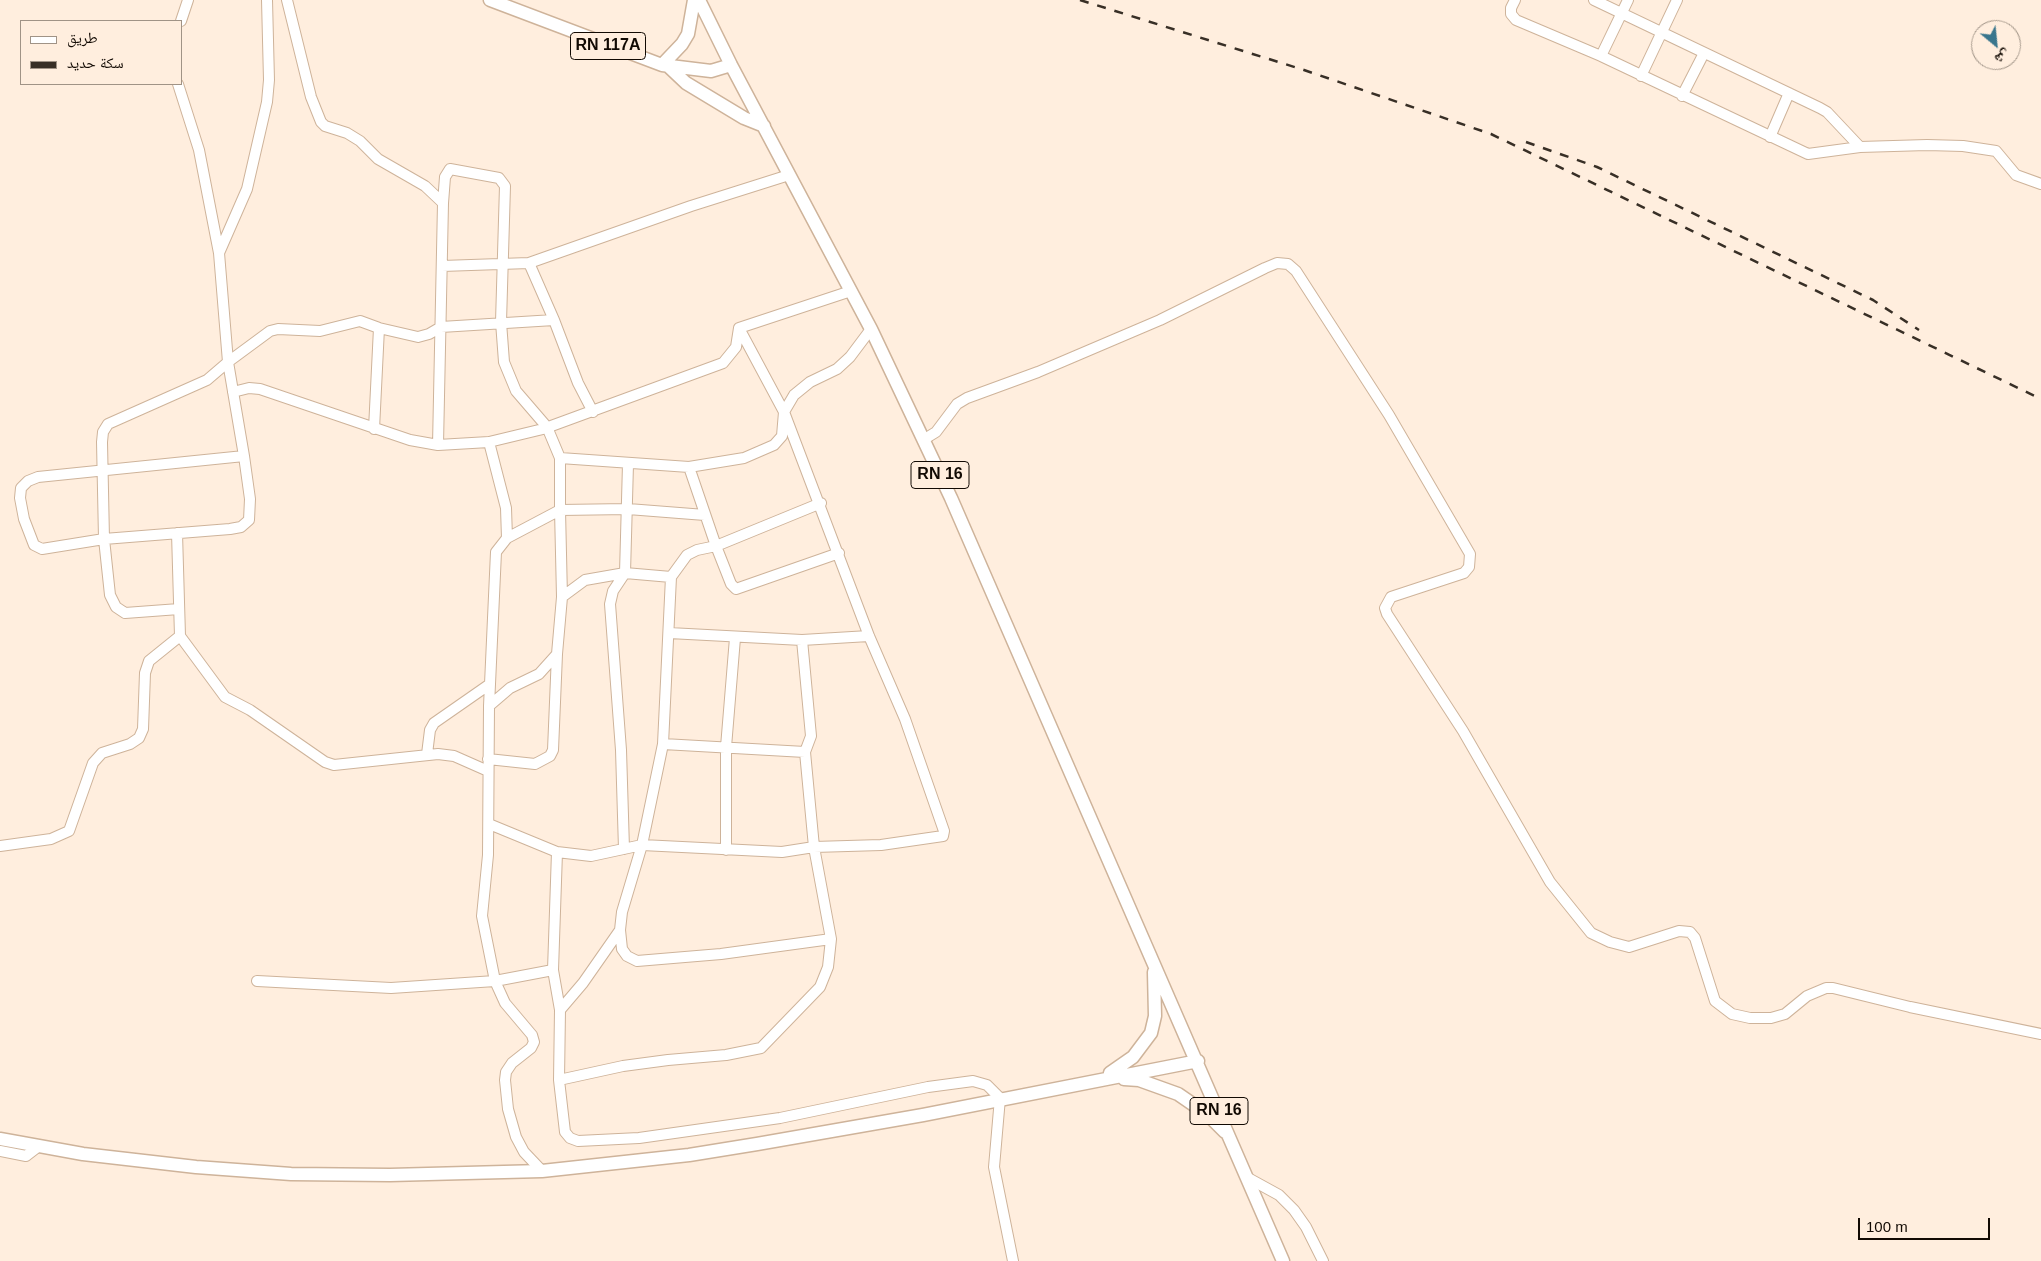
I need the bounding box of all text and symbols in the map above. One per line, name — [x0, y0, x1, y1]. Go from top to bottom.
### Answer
legend — [20, 20, 182, 85]
north arrow — [1971, 20, 2021, 70]
text: طريق — [67, 29, 98, 46]
road number: RN 117A — [570, 32, 646, 59]
text: ش — [1992, 47, 2013, 68]
text: سكة حديد — [67, 54, 124, 71]
road number: RN 16 — [911, 462, 969, 488]
road number: RN 16 — [1190, 1098, 1248, 1124]
scale bar — [1861, 1208, 1994, 1240]
text: 100 m — [1866, 1218, 1908, 1235]

